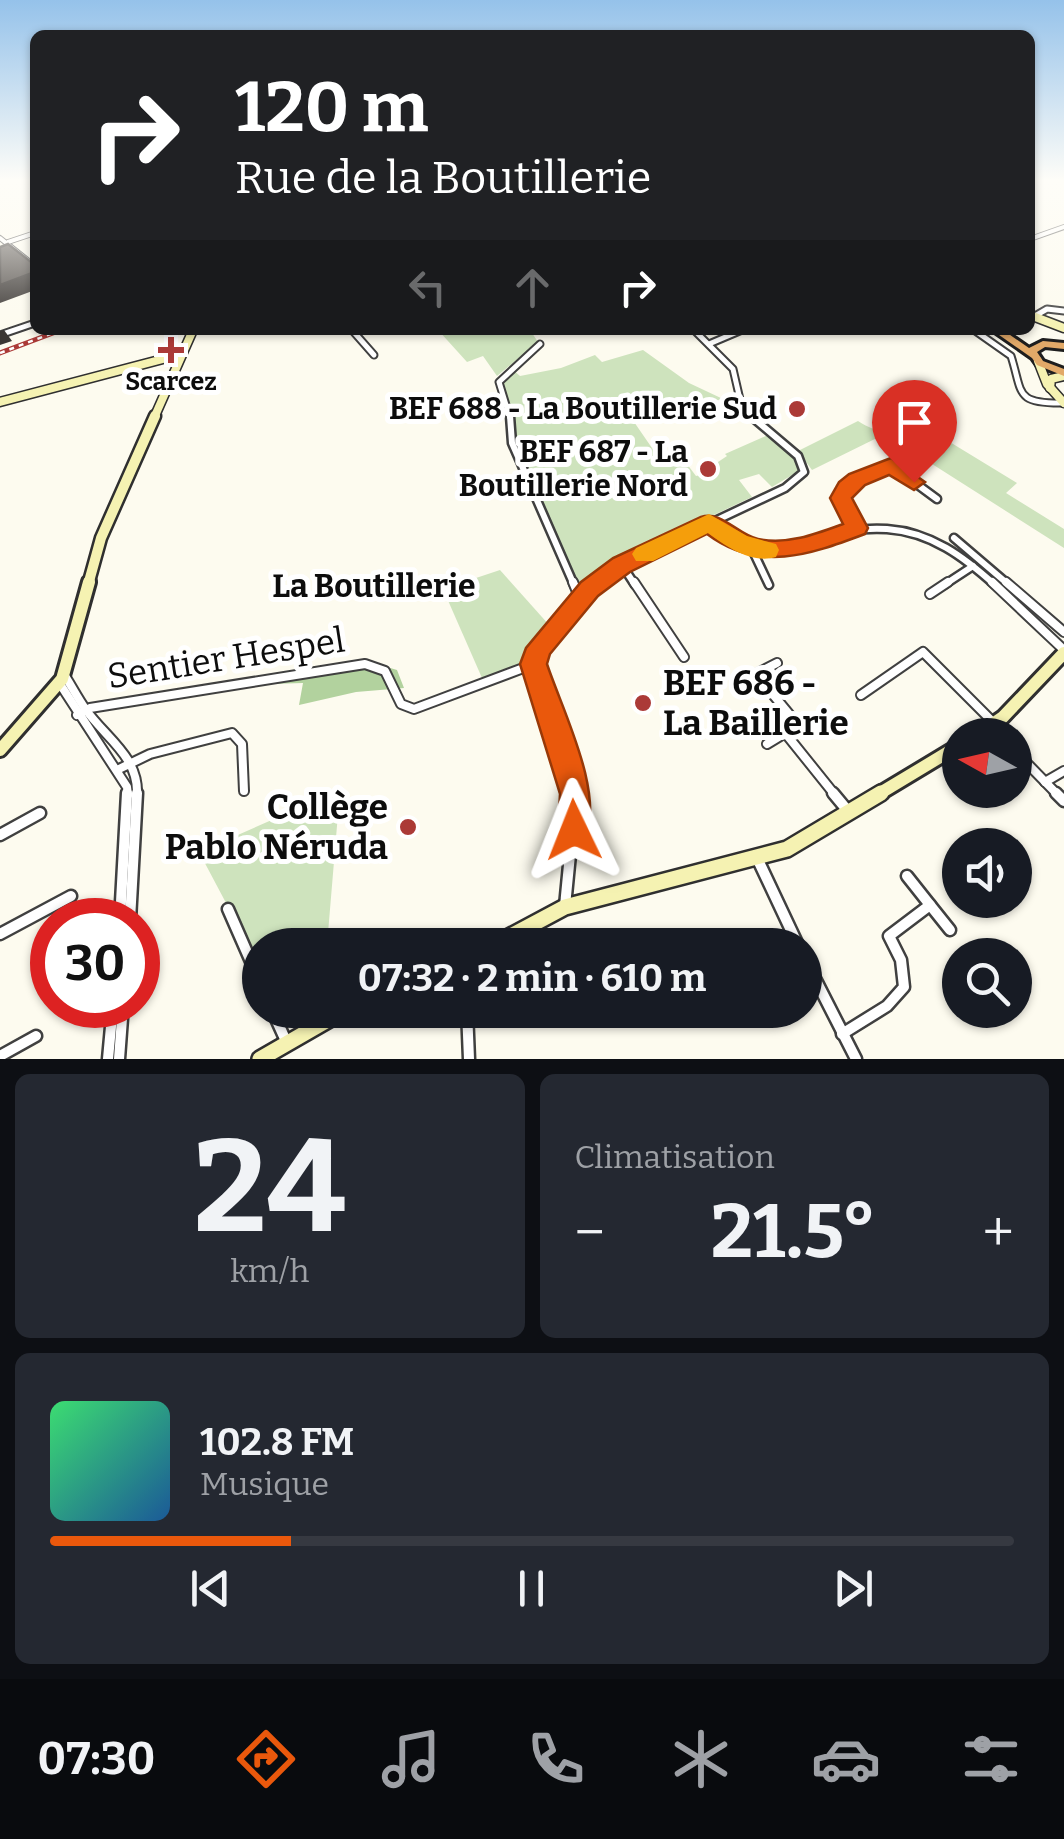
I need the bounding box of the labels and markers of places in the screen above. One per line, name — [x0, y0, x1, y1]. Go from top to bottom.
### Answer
marker: Scarcez — [160, 339, 182, 361]
place label: Scarcez — [125, 367, 217, 397]
pin — [872, 380, 957, 483]
place label: BEF 688 - La Boutillerie Sud — [389, 391, 777, 427]
marker: BEF 688 - La Boutillerie Sud — [786, 398, 808, 420]
place label: BEF 687 - La Boutillerie Nord — [459, 434, 688, 504]
marker: BEF 687 - La Boutillerie Nord — [697, 458, 719, 480]
place label: BEF 686 - La Baillerie — [663, 662, 849, 744]
marker: BEF 686 - La Baillerie — [632, 692, 654, 714]
place label: Collège Pablo Néruda — [165, 786, 388, 868]
marker: Collège Pablo Néruda — [397, 816, 419, 838]

